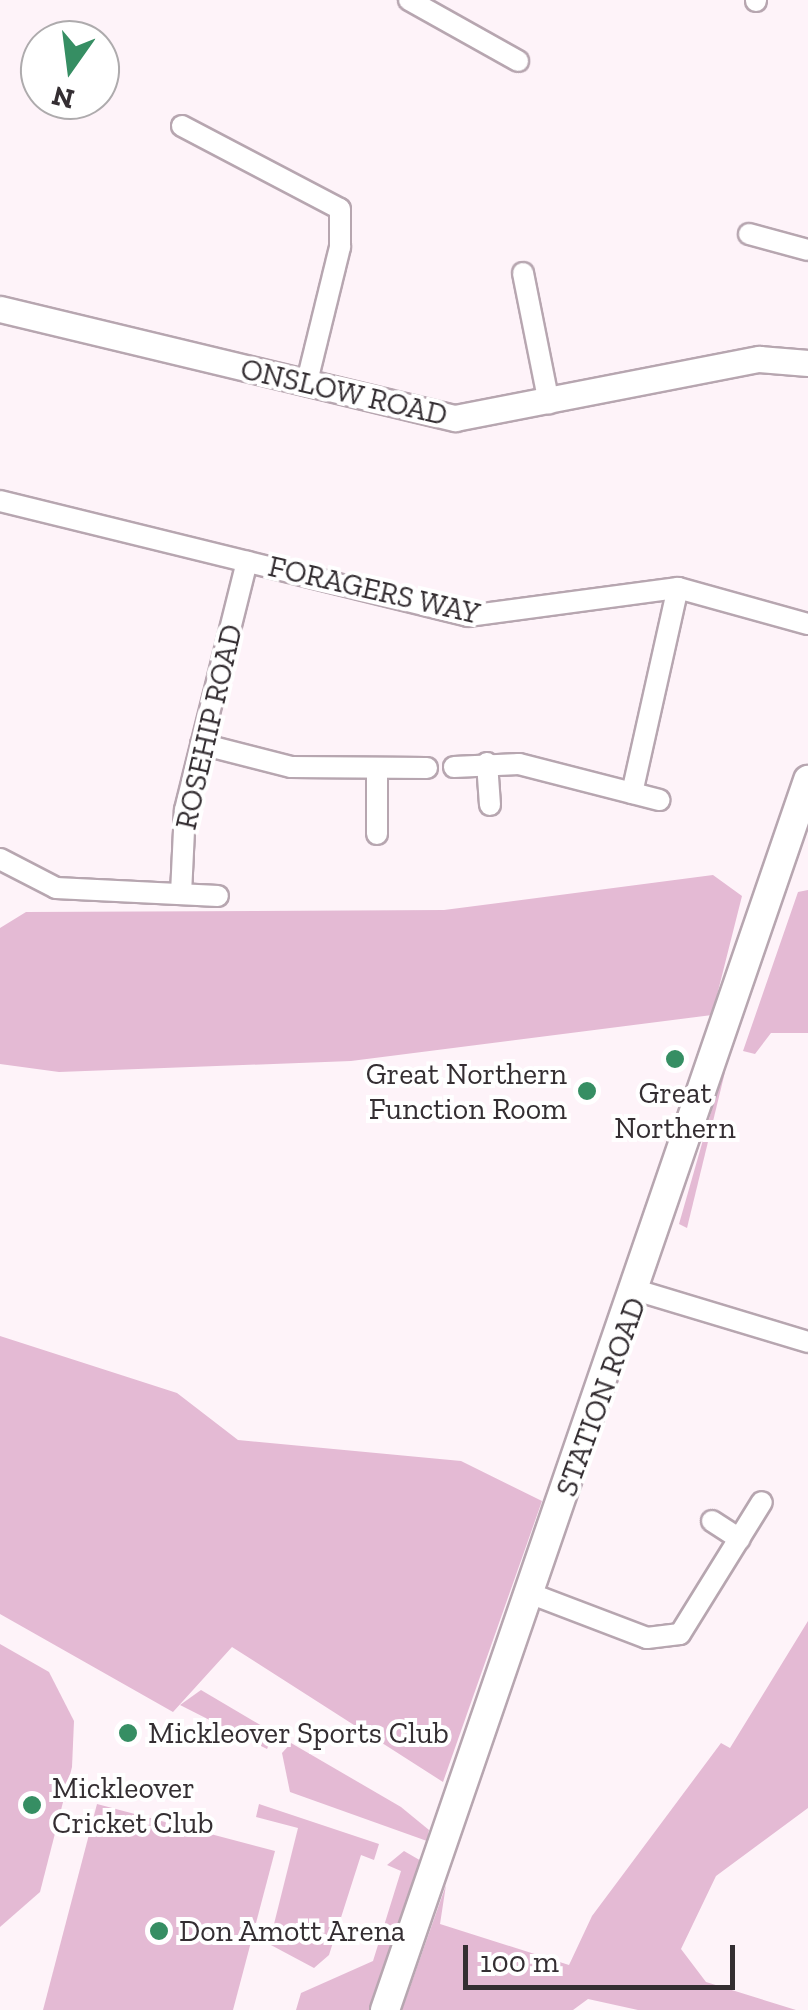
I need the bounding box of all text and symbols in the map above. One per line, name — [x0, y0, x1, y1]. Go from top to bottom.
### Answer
north arrow — [20, 20, 120, 120]
text: N — [49, 79, 77, 116]
street label: ONSLOW ROAD — [237, 351, 451, 433]
street label: FORAGERS WAY — [264, 548, 484, 632]
street label: ROSEHIP ROAD — [168, 621, 250, 833]
marker: Great Northern — [664, 1048, 686, 1070]
place label: Great Northern Function Room — [366, 1056, 567, 1126]
place label: Great Northern — [614, 1075, 736, 1146]
marker: Great Northern Function Room — [576, 1080, 598, 1102]
street label: STATION ROAD — [548, 1293, 654, 1501]
place label: Mickleover Sports Club — [148, 1715, 449, 1751]
marker: Mickleover Sports Club — [117, 1722, 139, 1744]
place label: Mickleover Cricket Club — [52, 1770, 214, 1840]
marker: Mickleover Cricket Club — [21, 1794, 43, 1816]
place label: Don Amott Arena — [179, 1913, 407, 1949]
marker: Don Amott Arena — [148, 1920, 170, 1942]
scale bar — [468, 1925, 740, 1987]
text: 100 m — [480, 1944, 559, 1980]

